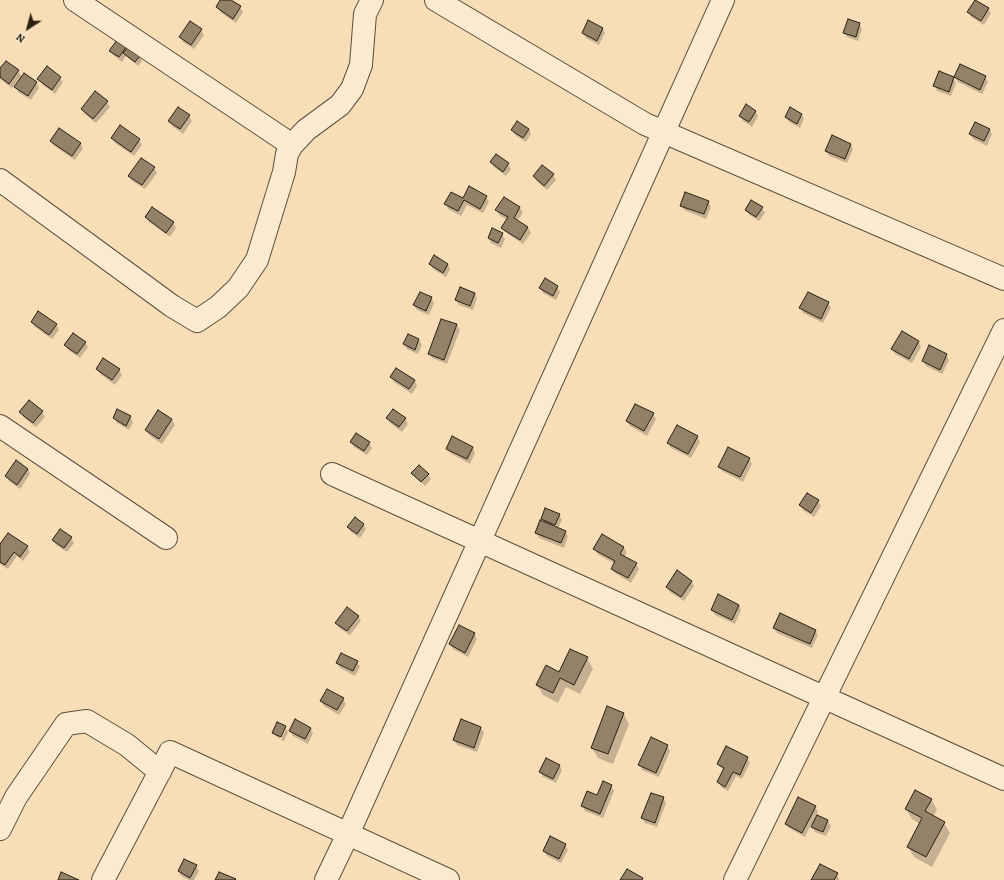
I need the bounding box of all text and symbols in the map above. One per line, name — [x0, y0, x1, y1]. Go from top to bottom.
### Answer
north arrow — [8, 8, 48, 48]
text: N — [13, 30, 28, 47]

